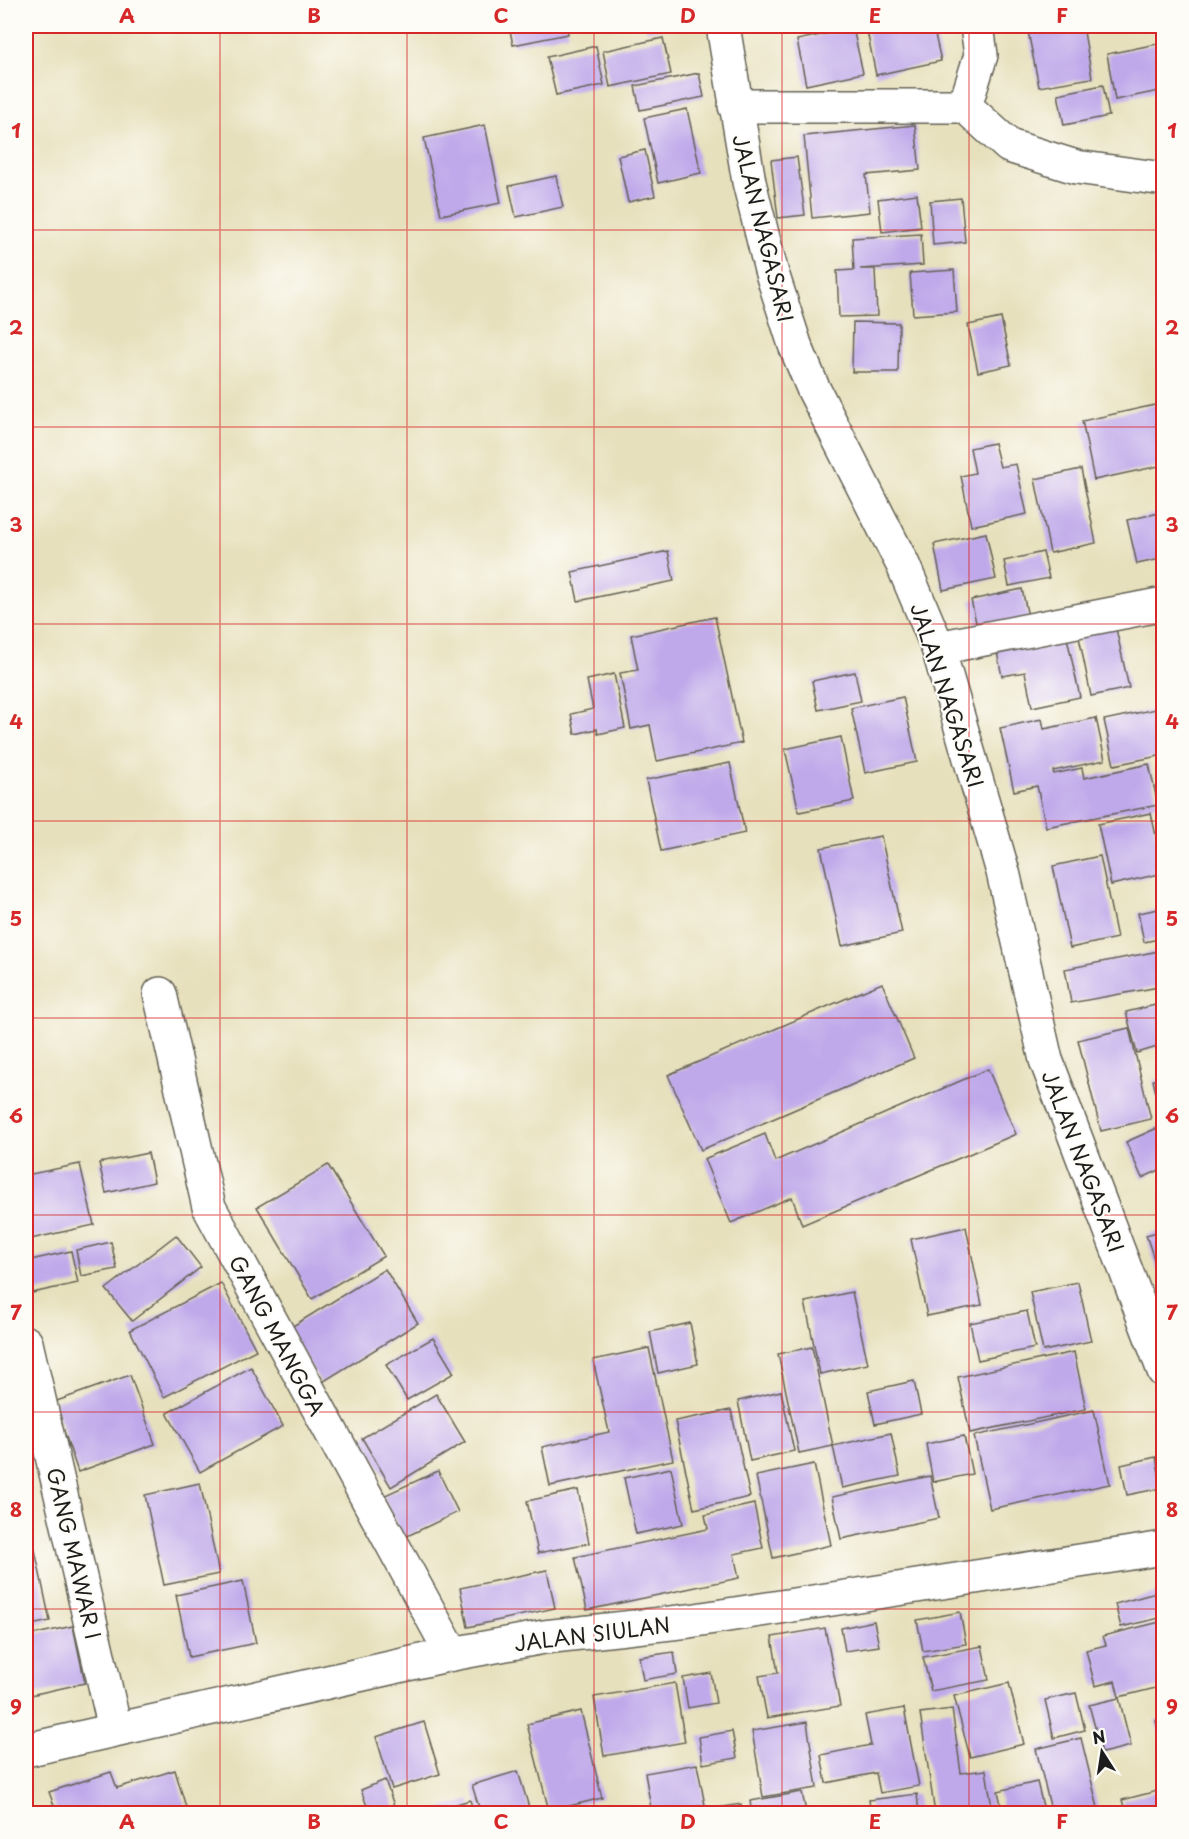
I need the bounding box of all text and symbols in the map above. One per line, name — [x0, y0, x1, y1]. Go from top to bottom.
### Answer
text: A — [119, 0, 135, 30]
text: B — [307, 0, 321, 30]
text: C — [493, 0, 509, 30]
text: D — [680, 0, 696, 30]
text: E — [869, 0, 881, 30]
text: F — [1056, 0, 1068, 30]
text: 1 — [11, 115, 21, 145]
text: 1 — [1167, 115, 1177, 145]
street label: JALAN NAGASARI — [725, 131, 803, 325]
text: 2 — [9, 312, 23, 342]
text: 2 — [1165, 312, 1179, 342]
text: 3 — [9, 509, 23, 539]
text: 3 — [1165, 509, 1179, 539]
street label: JALAN NAGASARI — [903, 598, 993, 792]
text: 4 — [9, 706, 23, 736]
text: 4 — [1165, 706, 1179, 736]
text: 5 — [10, 903, 22, 933]
text: 5 — [1166, 903, 1178, 933]
street label: JALAN NAGASARI — [1035, 1065, 1133, 1257]
text: 6 — [9, 1100, 23, 1130]
text: 6 — [1165, 1100, 1179, 1130]
street label: GANG MANGGA — [222, 1249, 334, 1421]
text: 7 — [10, 1297, 22, 1327]
text: 7 — [1166, 1297, 1178, 1327]
street label: GANG MAWAR I — [40, 1464, 110, 1642]
text: 8 — [10, 1494, 22, 1524]
text: 8 — [1166, 1494, 1178, 1524]
street label: JALAN SIULAN — [512, 1608, 672, 1658]
text: 9 — [10, 1691, 22, 1721]
text: 9 — [1166, 1691, 1178, 1721]
north arrow — [1072, 1722, 1132, 1782]
text: N — [1090, 1723, 1107, 1749]
text: A — [119, 1806, 135, 1836]
text: B — [307, 1806, 321, 1836]
text: C — [493, 1806, 509, 1836]
text: D — [680, 1806, 696, 1836]
text: E — [869, 1806, 881, 1836]
text: F — [1056, 1806, 1068, 1836]

